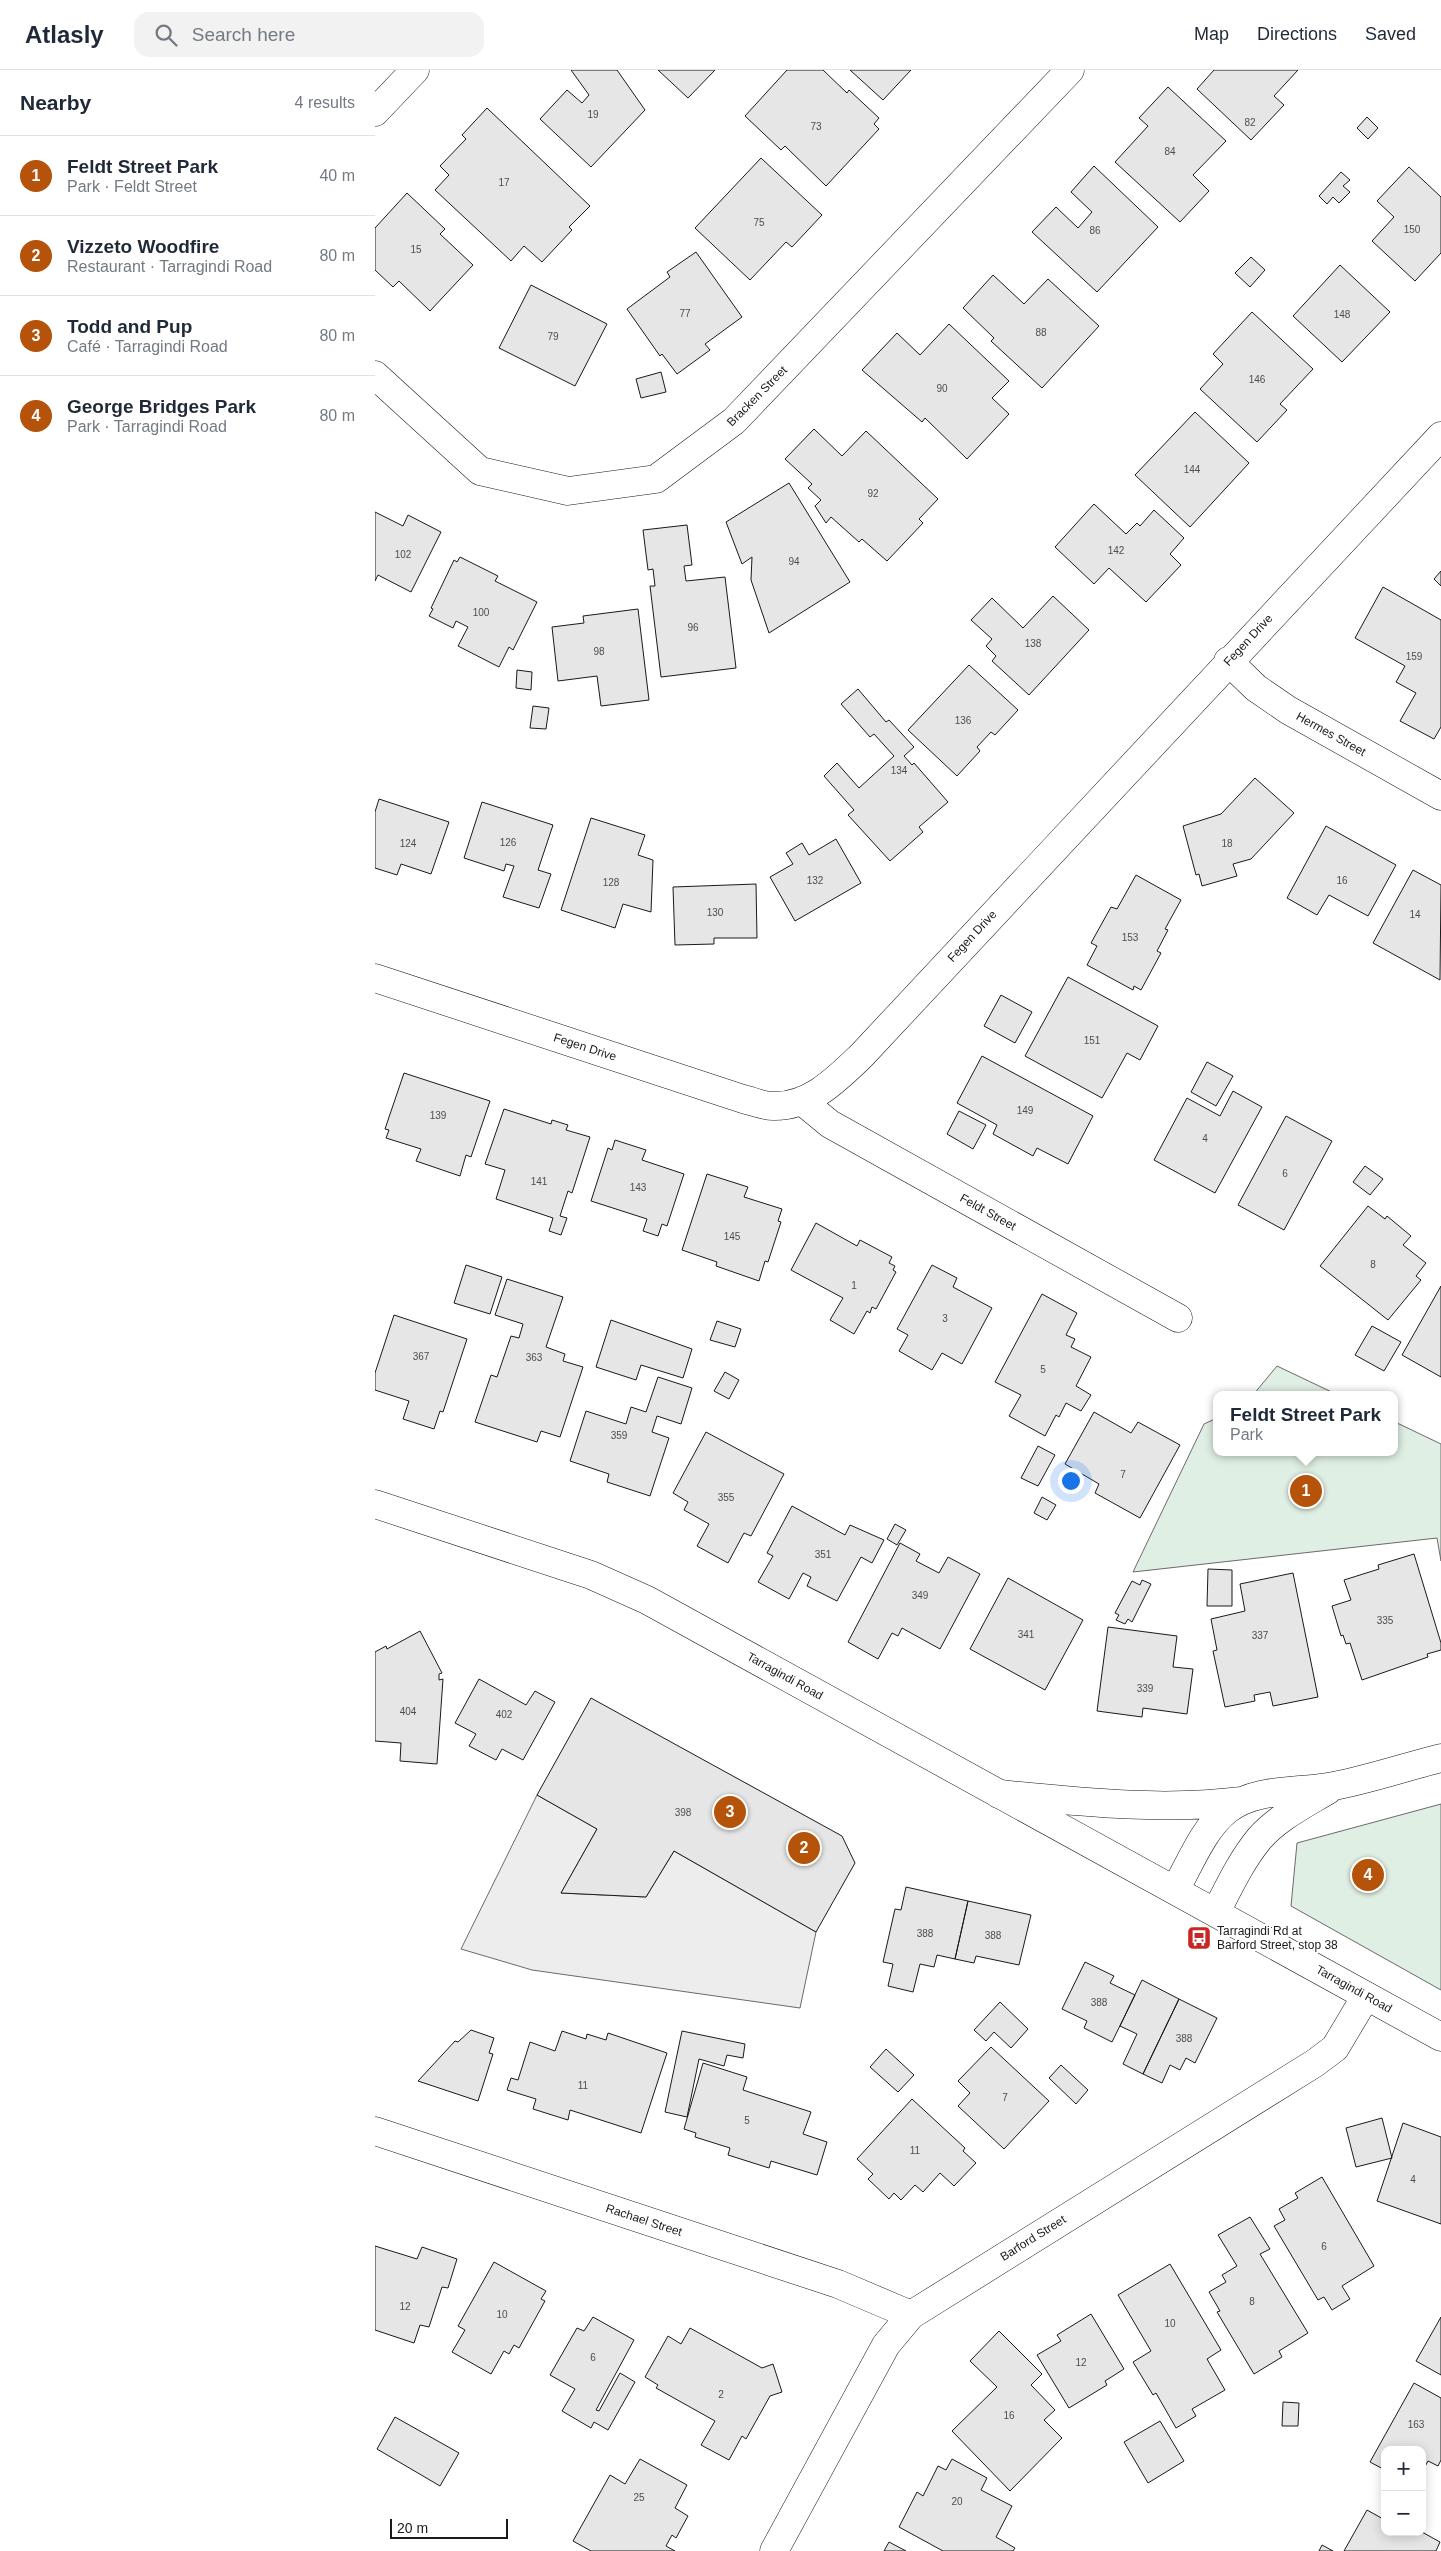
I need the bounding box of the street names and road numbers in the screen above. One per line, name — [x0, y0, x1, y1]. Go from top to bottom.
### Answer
street label: Bracken Street — [724, 363, 790, 429]
street label: Fegen Drive — [1221, 611, 1276, 669]
street label: Hermes Street — [1294, 709, 1369, 759]
street label: Fegen Drive — [945, 907, 1000, 965]
street label: Fegen Drive — [552, 1030, 619, 1064]
street label: Feldt Street — [957, 1191, 1019, 1233]
street label: Tarragindi Road — [745, 1649, 825, 1703]
street label: Tarragindi Road — [1314, 1962, 1394, 2016]
street label: Rachael Street — [604, 2201, 685, 2239]
street label: Barford Street — [998, 2212, 1069, 2264]

